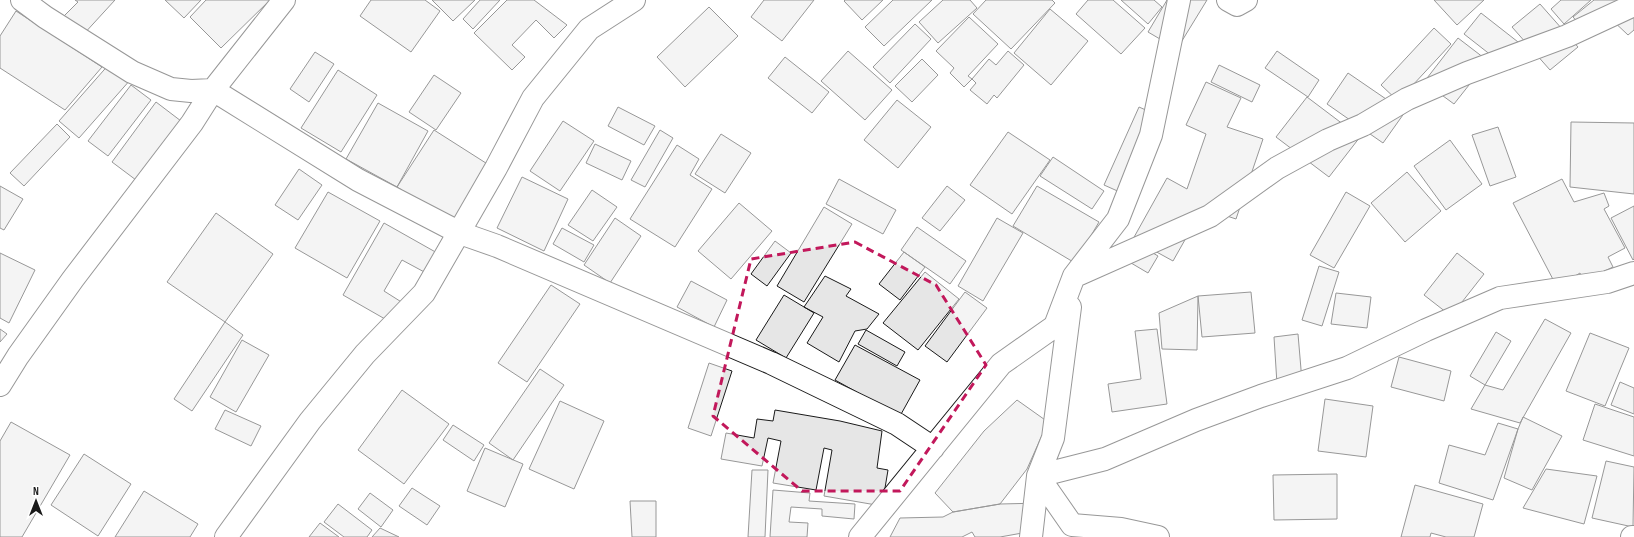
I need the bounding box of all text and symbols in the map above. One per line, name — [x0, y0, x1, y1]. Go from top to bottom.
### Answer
north arrow — [16, 481, 56, 521]
text: N — [33, 485, 39, 498]

